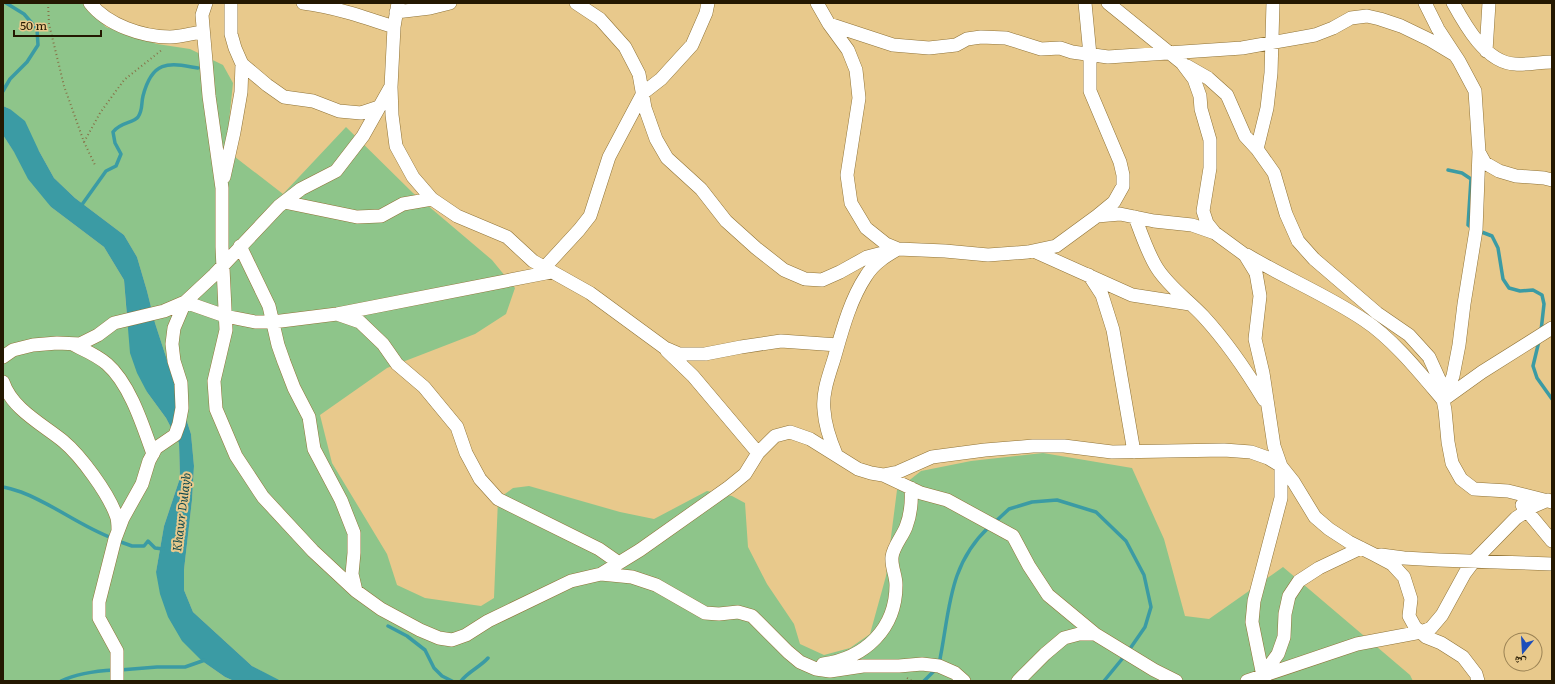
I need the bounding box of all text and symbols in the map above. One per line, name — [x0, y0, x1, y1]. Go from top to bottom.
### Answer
scale bar — [14, 12, 101, 38]
text: 50 m — [20, 16, 47, 34]
water label: Khawr Dulayb — [167, 471, 195, 553]
north arrow — [1503, 632, 1543, 672]
text: ش — [1511, 652, 1528, 672]

